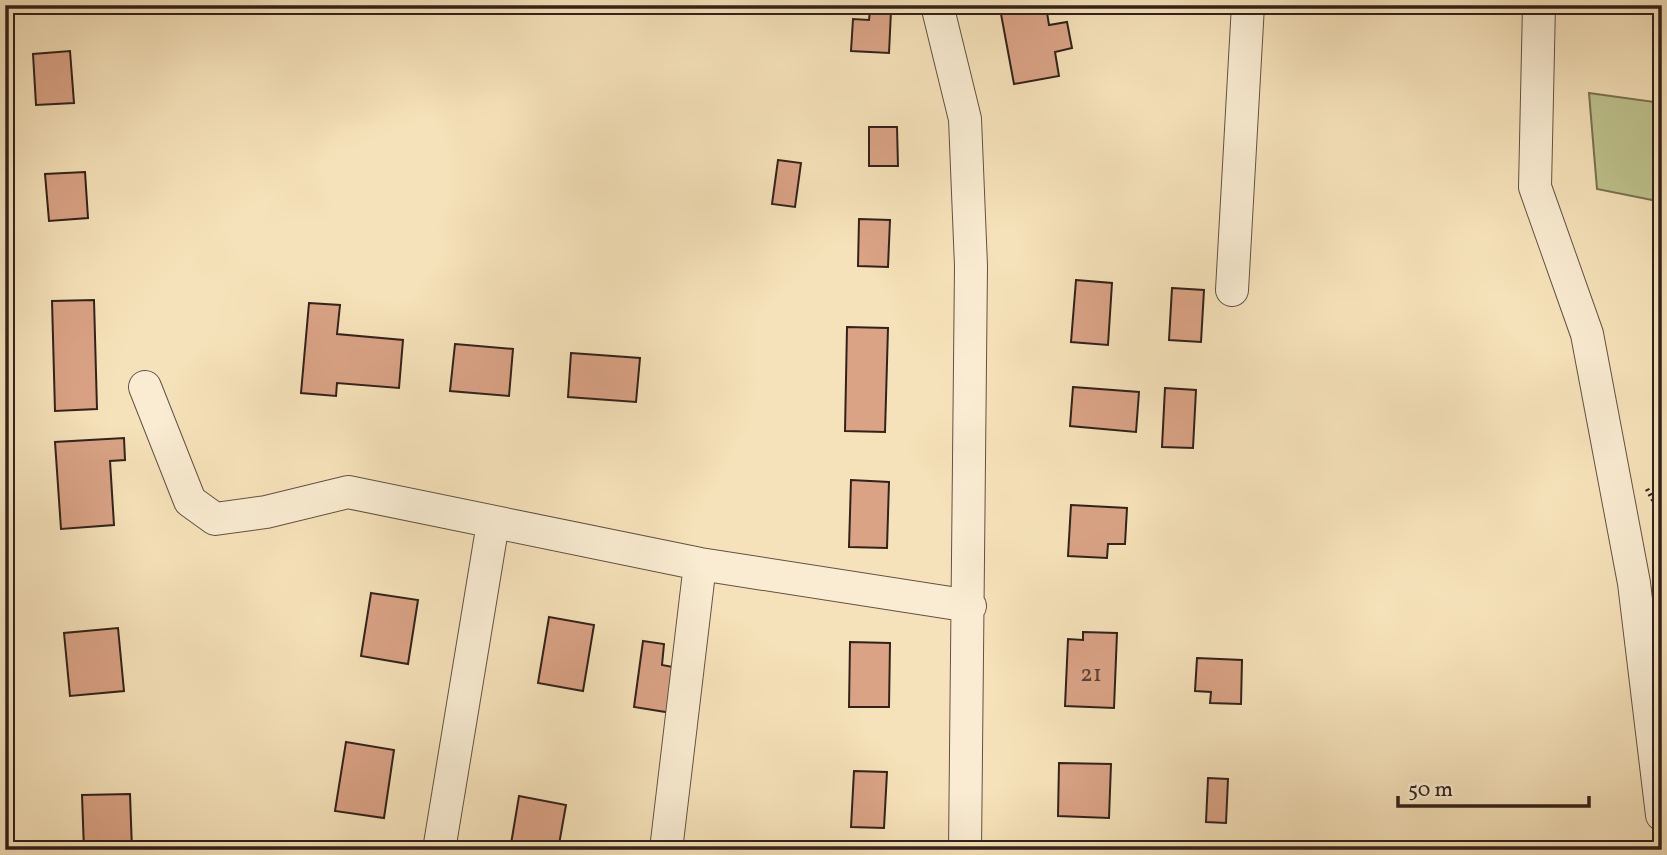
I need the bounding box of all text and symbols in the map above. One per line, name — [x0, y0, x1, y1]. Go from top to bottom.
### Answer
house number: 21 — [1080, 658, 1102, 692]
scale bar — [1398, 764, 1588, 808]
text: 50 m — [1408, 776, 1453, 805]

